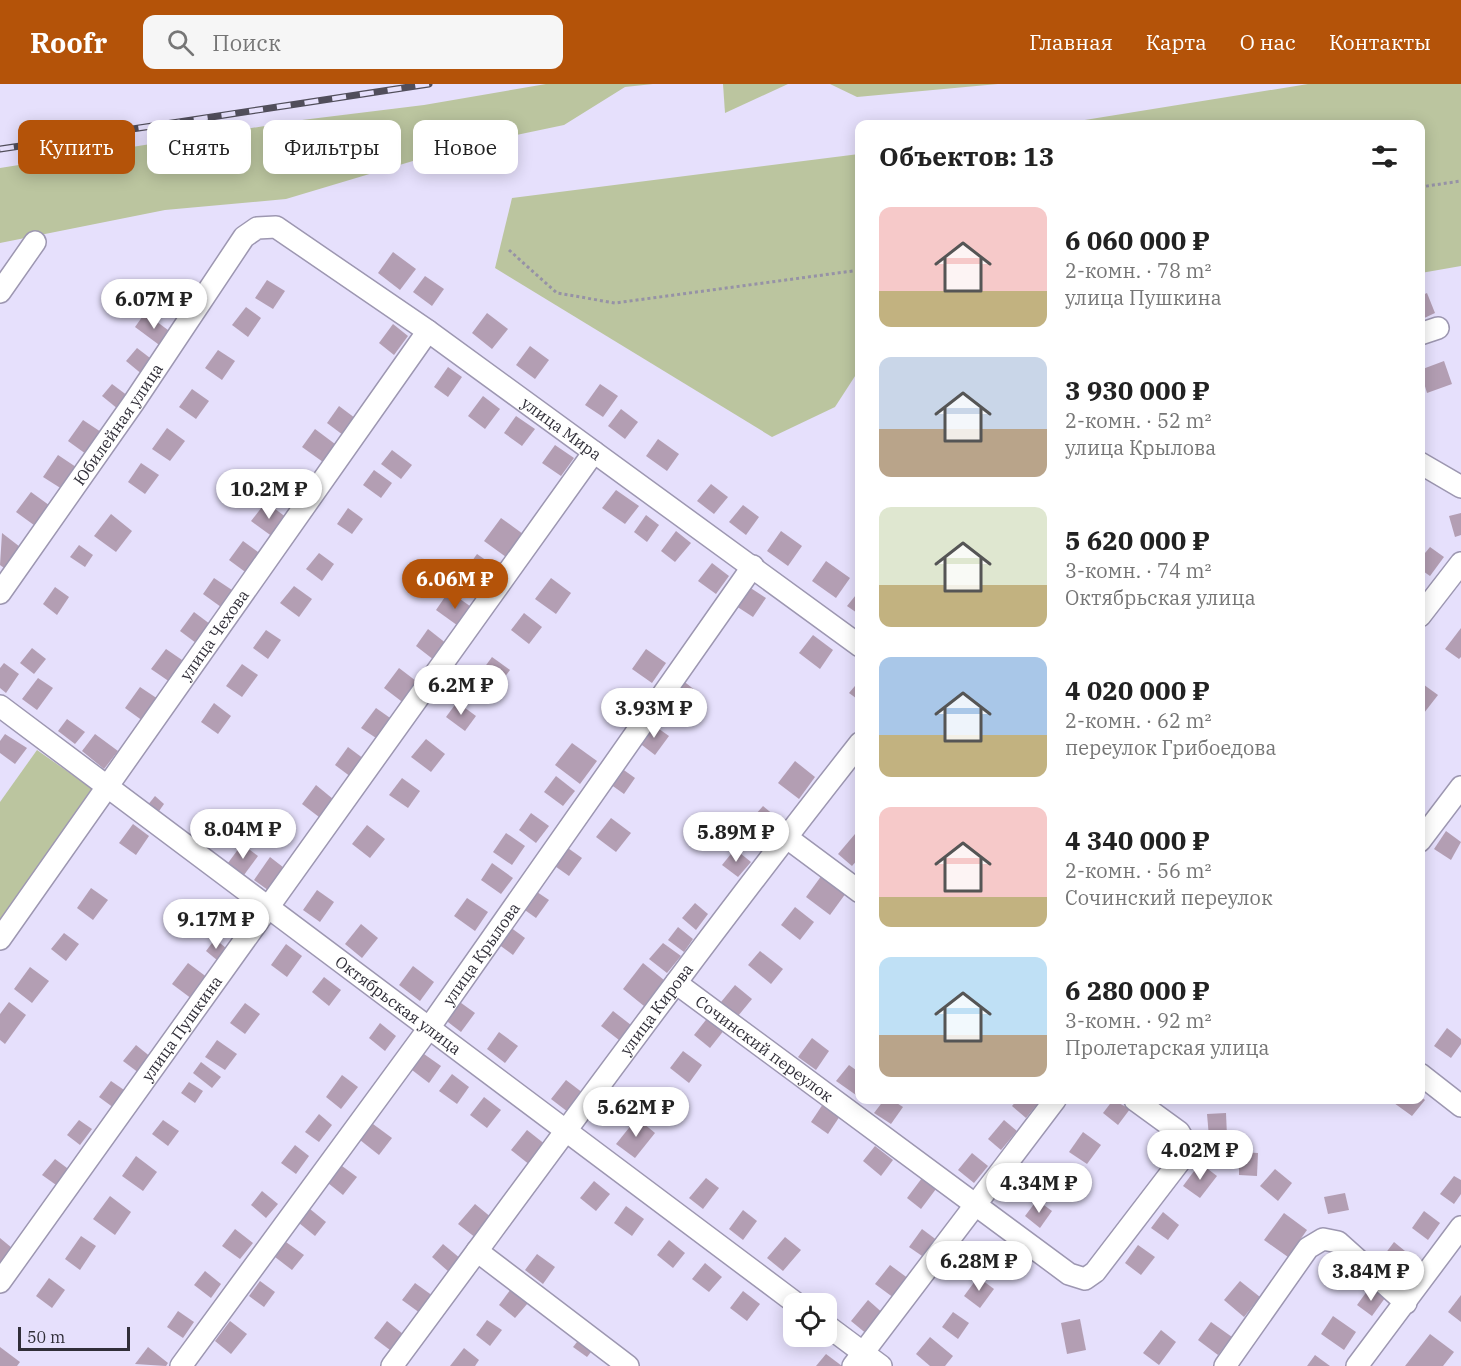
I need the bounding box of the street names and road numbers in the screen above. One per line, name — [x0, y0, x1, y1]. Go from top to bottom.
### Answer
street label: Юбилейная улица — [69, 359, 167, 489]
street label: улица Мира — [518, 393, 606, 464]
street label: улица Чехова — [175, 585, 253, 684]
street label: улица Крылова — [438, 898, 524, 1009]
street label: Октябрьская улица — [331, 951, 466, 1059]
street label: улица Кирова — [615, 959, 697, 1059]
street label: улица Пушкина — [137, 971, 226, 1085]
street label: Сочинский переулок — [692, 991, 838, 1106]

